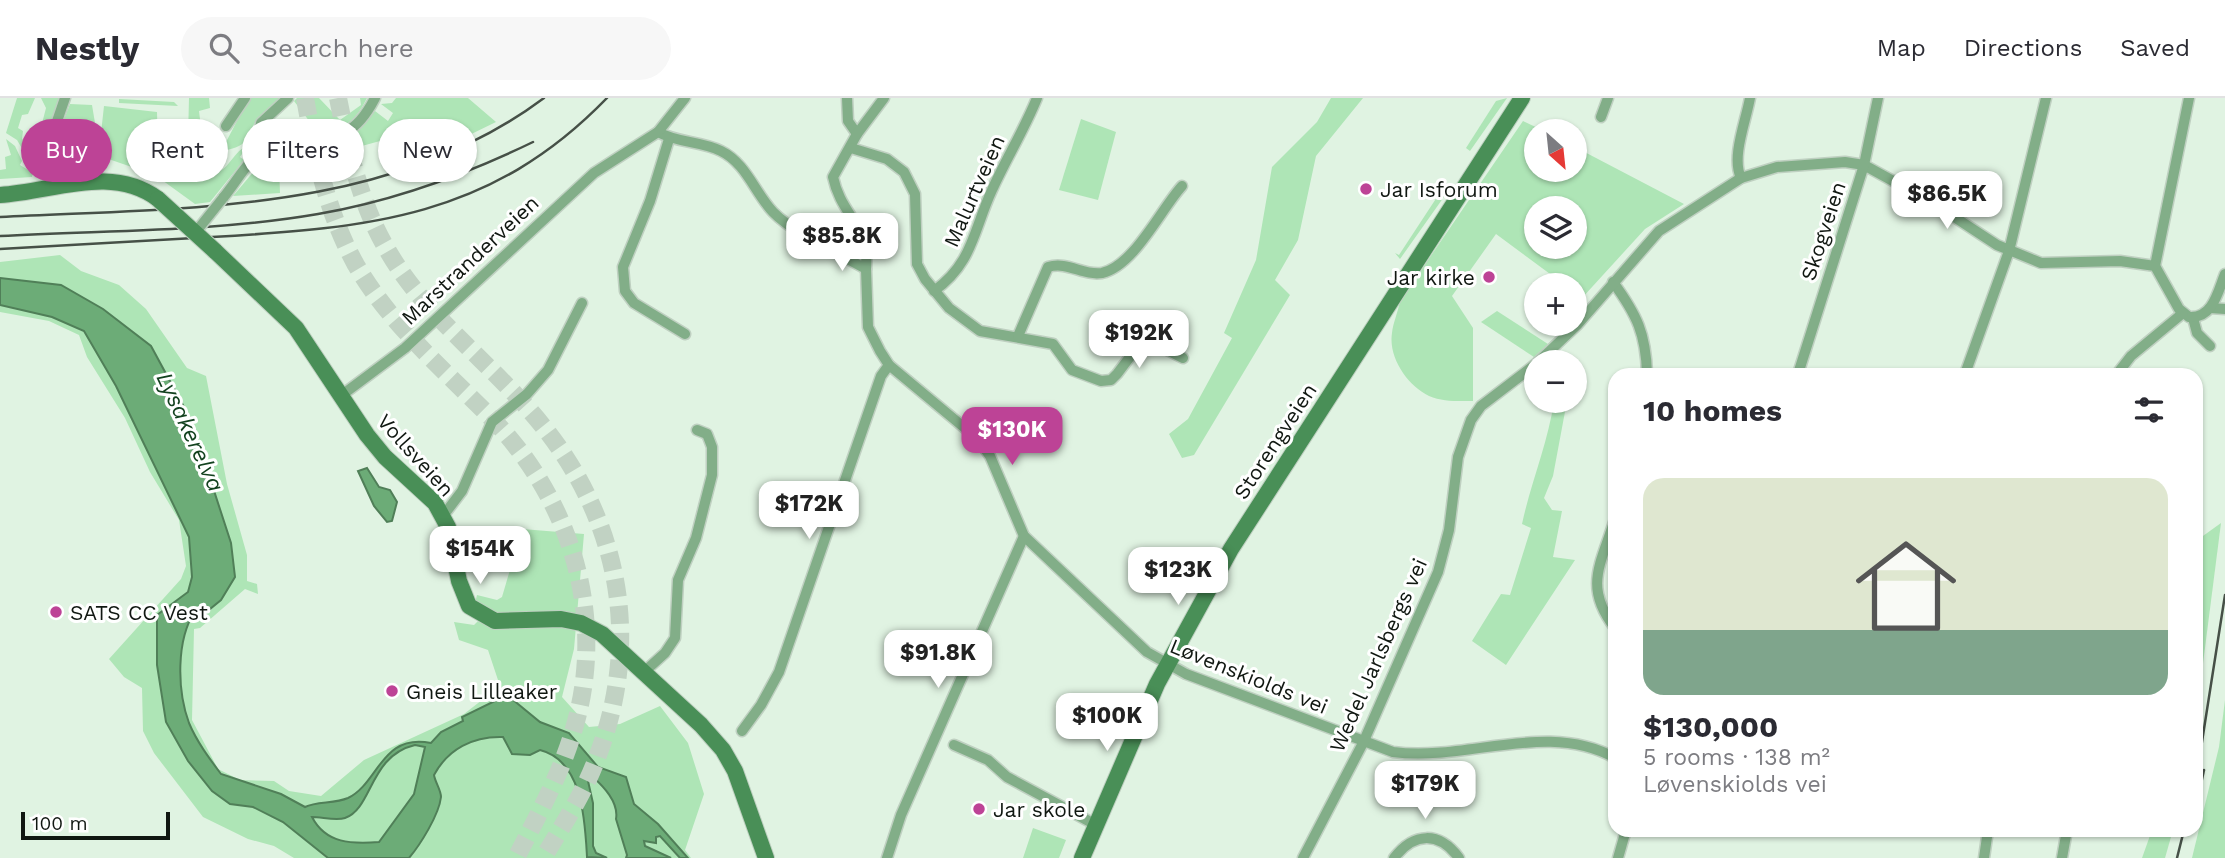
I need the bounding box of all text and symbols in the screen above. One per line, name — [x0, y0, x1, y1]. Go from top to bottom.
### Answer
search box — [181, 17, 671, 80]
text: Nestly — [35, 29, 139, 68]
icon: search — [205, 29, 243, 67]
text: Search here — [261, 33, 414, 63]
text: Map — [1877, 34, 1926, 62]
text: Directions — [1964, 34, 2082, 62]
text: Saved — [2120, 34, 2190, 62]
chip: Buy — [21, 119, 112, 182]
chip: Rent — [126, 119, 228, 182]
chip: Filters — [242, 119, 364, 182]
chip: New — [378, 119, 477, 182]
north arrow — [1524, 119, 1587, 182]
map controls — [1524, 119, 1587, 413]
street label: Malurtveien — [938, 131, 1010, 251]
pin: $86.5K — [1890, 172, 2004, 231]
place label: Jar Isforum — [1380, 177, 1498, 202]
street label: Skogveien — [1795, 178, 1851, 284]
text: $86.5K — [1907, 180, 1987, 207]
marker: Jar Isforum — [1358, 181, 1374, 197]
street label: Marstranderveien — [396, 190, 544, 330]
button: layers — [1524, 196, 1587, 259]
pin: $85.8K — [785, 214, 899, 273]
text: $85.8K — [802, 222, 882, 249]
place label: Jar kirke — [1387, 265, 1475, 290]
marker: Jar kirke — [1481, 269, 1497, 285]
button: + — [1524, 273, 1587, 336]
pin: $192K — [1090, 310, 1188, 370]
text: $192K — [1105, 319, 1173, 346]
button: − — [1524, 350, 1587, 413]
water label: Lysakerelva — [151, 368, 229, 496]
street label: Storengveien — [1228, 378, 1322, 504]
icon: filters — [2130, 391, 2168, 429]
text: 10 homes — [1643, 393, 1782, 428]
street label: Vollsveien — [372, 408, 460, 502]
pin: $130K — [963, 408, 1061, 467]
text: $130K — [977, 416, 1047, 443]
pin: $172K — [760, 482, 858, 541]
text: $172K — [775, 490, 843, 517]
icon: home — [1843, 523, 1969, 649]
pin: $154K — [431, 526, 529, 586]
text: $154K — [446, 535, 514, 562]
pin: $123K — [1129, 547, 1227, 607]
street label: Wedel Jarlsbergs vei — [1324, 554, 1432, 756]
text: $123K — [1144, 556, 1212, 583]
place label: SATS CC Vest — [70, 600, 208, 625]
marker: SATS CC Vest — [48, 604, 64, 620]
pin: $91.8K — [881, 630, 995, 690]
street label: Løvenskiolds vei — [1166, 633, 1332, 719]
text: $91.8K — [900, 639, 976, 666]
place label: Gneis Lilleaker — [406, 679, 558, 704]
marker: Gneis Lilleaker — [384, 683, 400, 699]
pin: $100K — [1058, 694, 1156, 753]
text: $100K — [1072, 702, 1142, 729]
text: $130,000 — [1643, 709, 1778, 744]
text: 5 rooms · 138 m² — [1643, 744, 1830, 771]
pin: $179K — [1376, 762, 1474, 821]
text: $179K — [1391, 770, 1459, 797]
text: Løvenskiolds vei — [1643, 771, 1827, 798]
place label: Jar skole — [993, 797, 1085, 822]
marker: Jar skole — [971, 801, 987, 817]
scale bar — [21, 809, 170, 841]
text: 100 m — [32, 812, 88, 835]

